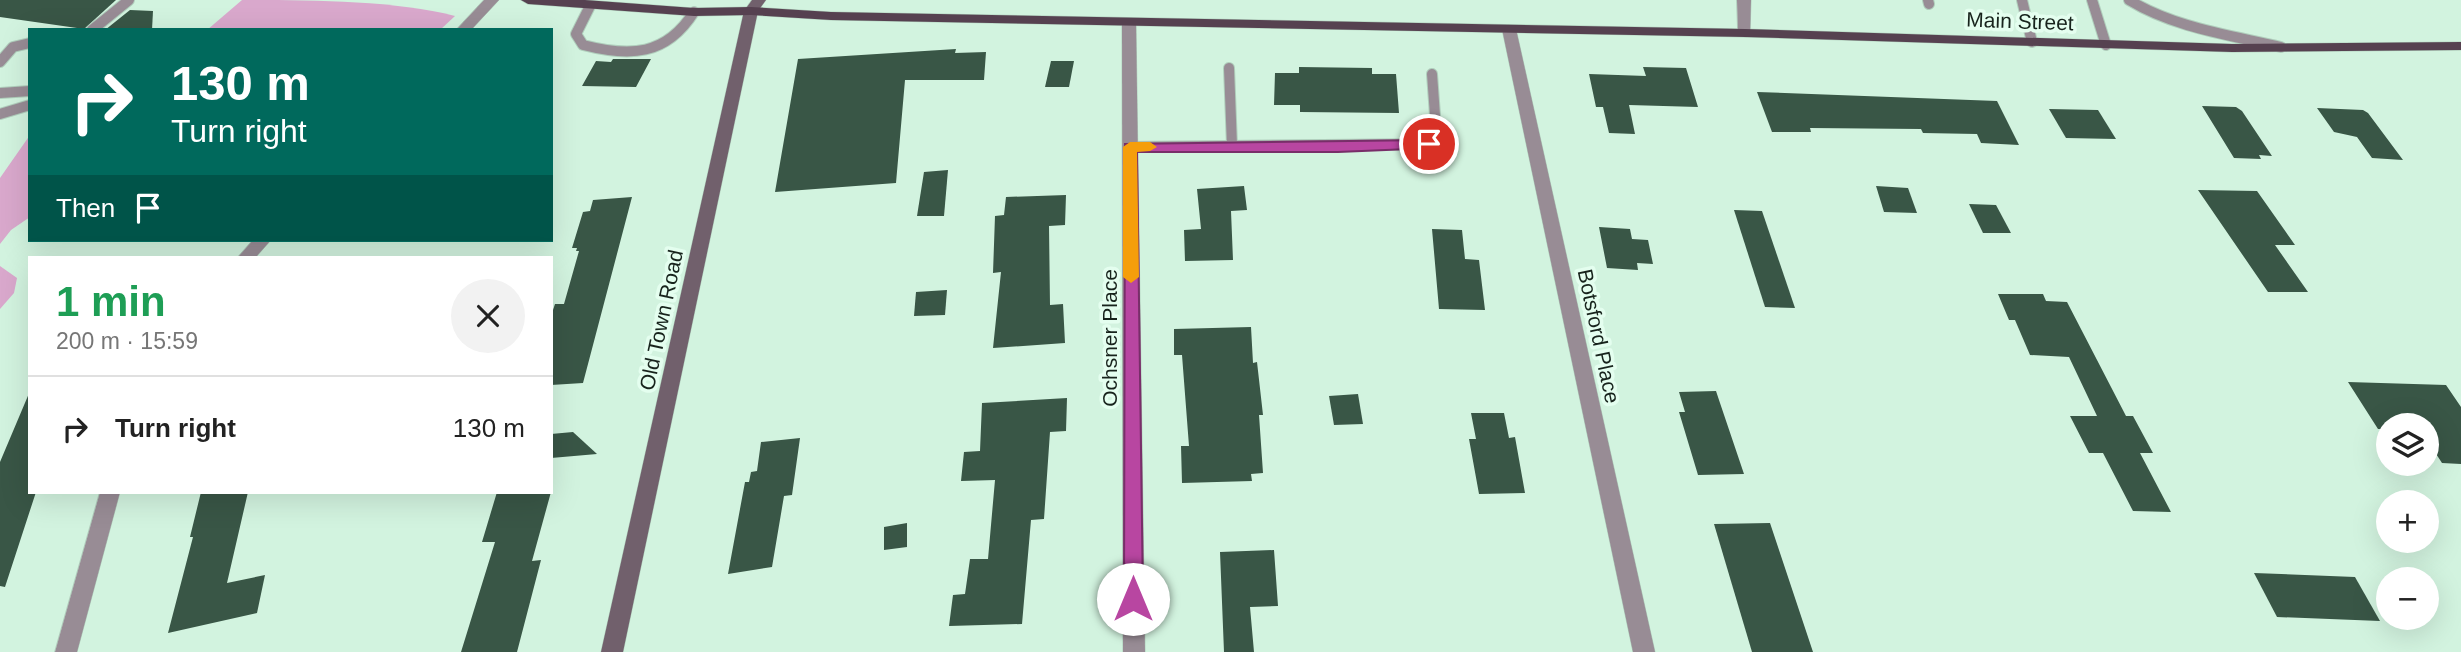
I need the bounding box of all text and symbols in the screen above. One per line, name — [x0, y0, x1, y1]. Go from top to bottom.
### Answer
street label: Main Street — [1966, 8, 2074, 34]
icon: right — [56, 56, 147, 147]
text: 130 m — [171, 56, 310, 110]
text: Turn right — [171, 113, 307, 149]
pin — [1399, 114, 1459, 174]
icon: arrive — [1410, 125, 1448, 163]
icon: arrive — [129, 189, 167, 227]
text: Then — [56, 193, 115, 223]
street label: Old Town Road — [635, 248, 687, 392]
street label: Botsford Place — [1574, 267, 1624, 405]
street label: Ochsner Place — [1098, 269, 1121, 407]
text: 1 min — [56, 278, 166, 325]
button: close — [451, 279, 525, 353]
text: 200 m · 15:59 — [56, 328, 198, 354]
icon: right — [56, 410, 94, 448]
text: Turn right — [115, 413, 236, 443]
text: 130 m — [453, 413, 525, 443]
map controls — [2376, 413, 2439, 630]
button: layers — [2376, 413, 2439, 476]
button: + — [2376, 490, 2439, 553]
position arrow — [1096, 562, 1170, 636]
button: − — [2376, 567, 2439, 630]

